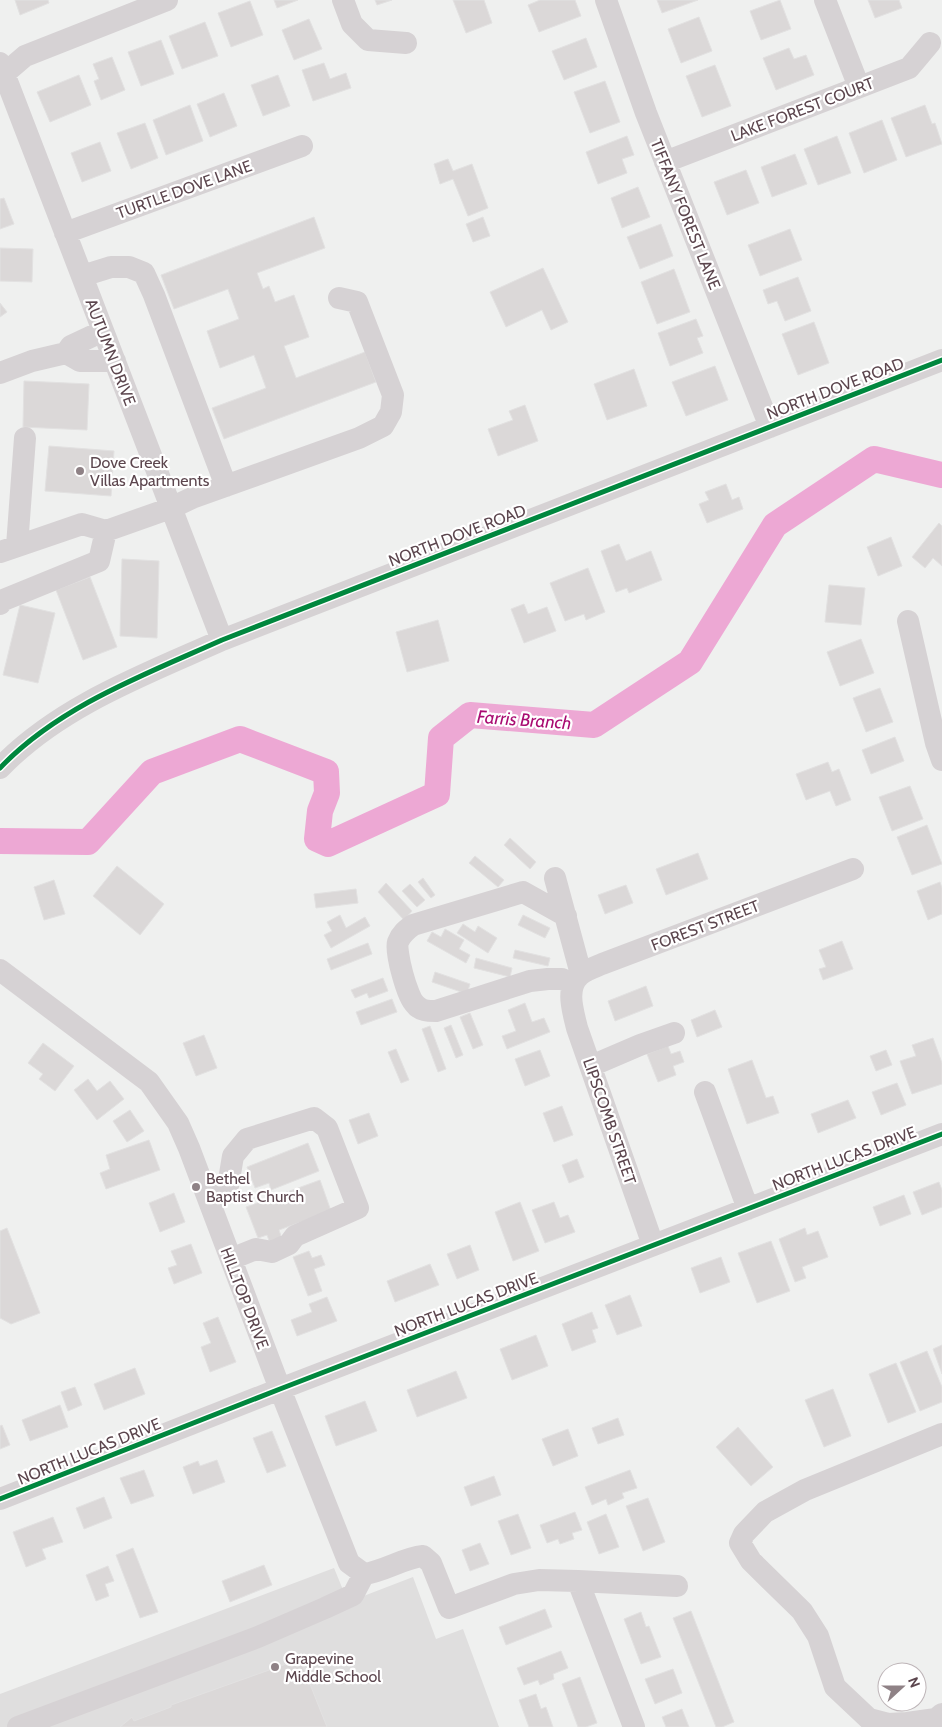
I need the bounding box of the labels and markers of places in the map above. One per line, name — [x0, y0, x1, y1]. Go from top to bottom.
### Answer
place label: Dove Creek Villas Apartments — [90, 453, 210, 490]
marker: Dove Creek Villas Apartments — [74, 465, 86, 477]
place label: Bethel Baptist Church — [206, 1169, 304, 1206]
marker: Bethel Baptist Church — [190, 1181, 202, 1193]
place label: Grapevine Middle School — [285, 1649, 381, 1686]
marker: Grapevine Middle School — [269, 1661, 281, 1673]

